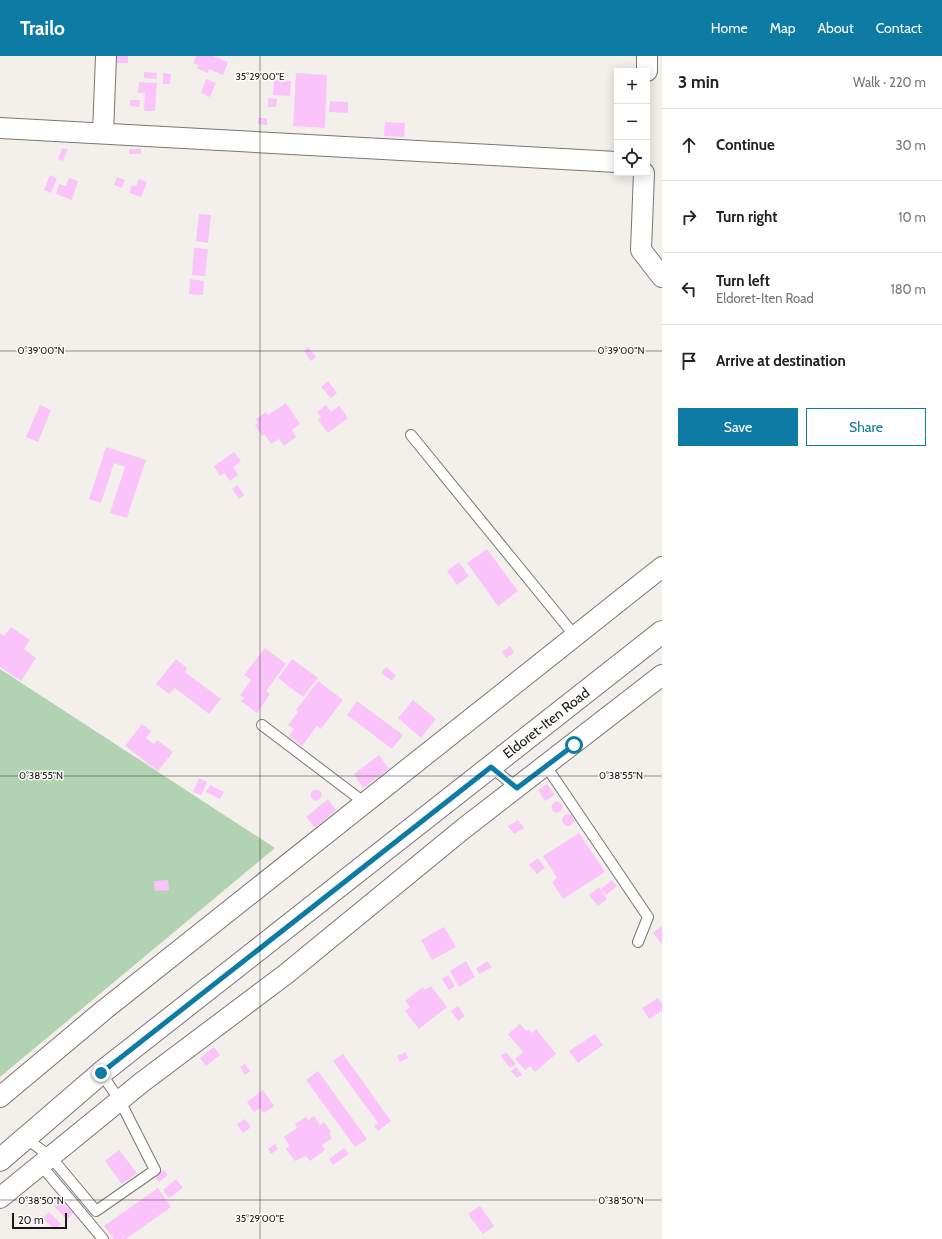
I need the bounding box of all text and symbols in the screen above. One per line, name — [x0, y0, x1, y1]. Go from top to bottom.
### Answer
text: Trailo — [20, 17, 65, 40]
text: Home — [711, 19, 748, 37]
text: Map — [770, 19, 795, 37]
text: About — [817, 19, 854, 37]
text: Contact — [876, 19, 922, 37]
map controls — [614, 68, 650, 176]
button: + — [614, 68, 650, 104]
text: 35°29'00"E — [235, 70, 285, 83]
text: 3 min — [678, 72, 719, 92]
text: Walk · 220 m — [853, 74, 926, 90]
button: − — [614, 104, 650, 140]
icon: ahead — [678, 134, 700, 156]
text: Continue — [716, 136, 775, 154]
text: 30 m — [896, 137, 926, 153]
button: locate — [614, 140, 650, 176]
icon: right — [678, 206, 700, 228]
text: Turn right — [716, 208, 777, 226]
text: 10 m — [898, 209, 926, 225]
text: Turn left — [716, 272, 770, 290]
icon: left — [678, 278, 700, 300]
text: 180 m — [890, 281, 926, 297]
text: Eldoret-Iten Road — [716, 290, 814, 306]
text: 0°39'00"N — [18, 344, 64, 357]
text: 0°39'00"N — [598, 344, 644, 357]
icon: arrive — [678, 350, 700, 372]
text: Arrive at destination — [716, 352, 846, 370]
button: Save — [678, 408, 798, 446]
button: Share — [806, 408, 926, 446]
street label: Eldoret-Iten Road — [499, 684, 593, 762]
route start — [565, 736, 583, 754]
text: 0°38'55"N — [19, 769, 63, 782]
text: 0°38'55"N — [599, 769, 643, 782]
route end — [92, 1064, 110, 1082]
text: 0°38'50"N — [18, 1194, 64, 1207]
text: 0°38'50"N — [598, 1194, 644, 1207]
scale bar — [12, 1211, 67, 1230]
text: 35°29'00"E — [235, 1212, 285, 1225]
text: 20 m — [18, 1213, 44, 1227]

